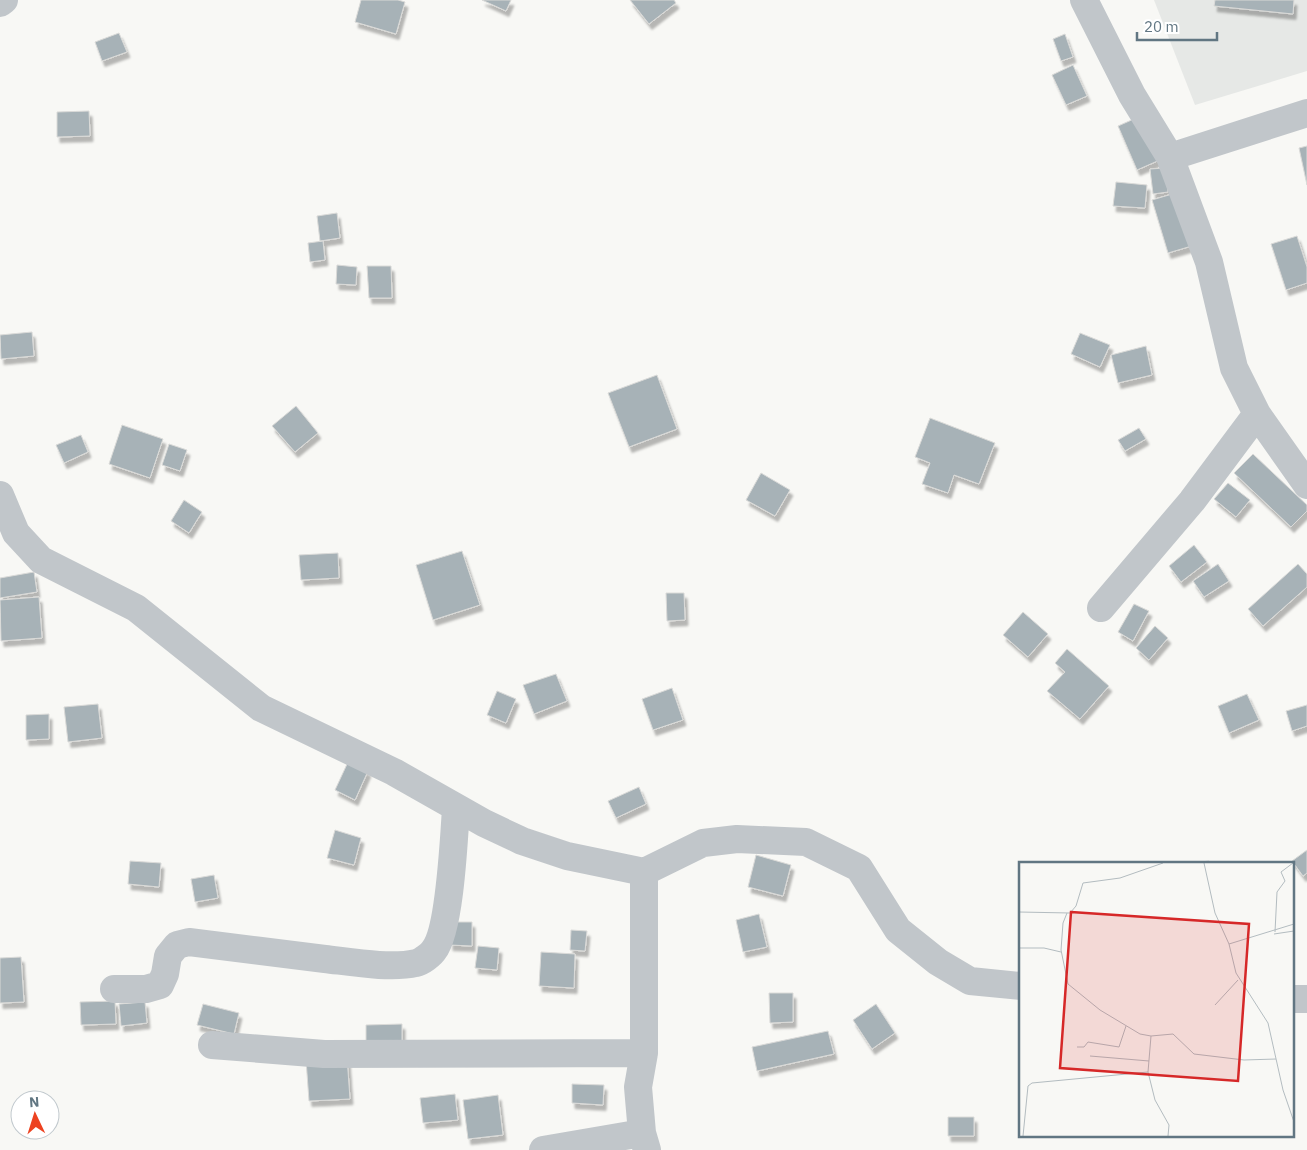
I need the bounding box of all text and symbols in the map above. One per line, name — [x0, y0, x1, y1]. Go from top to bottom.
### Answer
scale bar — [1137, 10, 1217, 42]
text: 20 m — [1144, 17, 1179, 36]
inset map — [1019, 862, 1294, 1138]
north arrow — [10, 1090, 60, 1140]
text: N — [28, 1093, 40, 1111]

